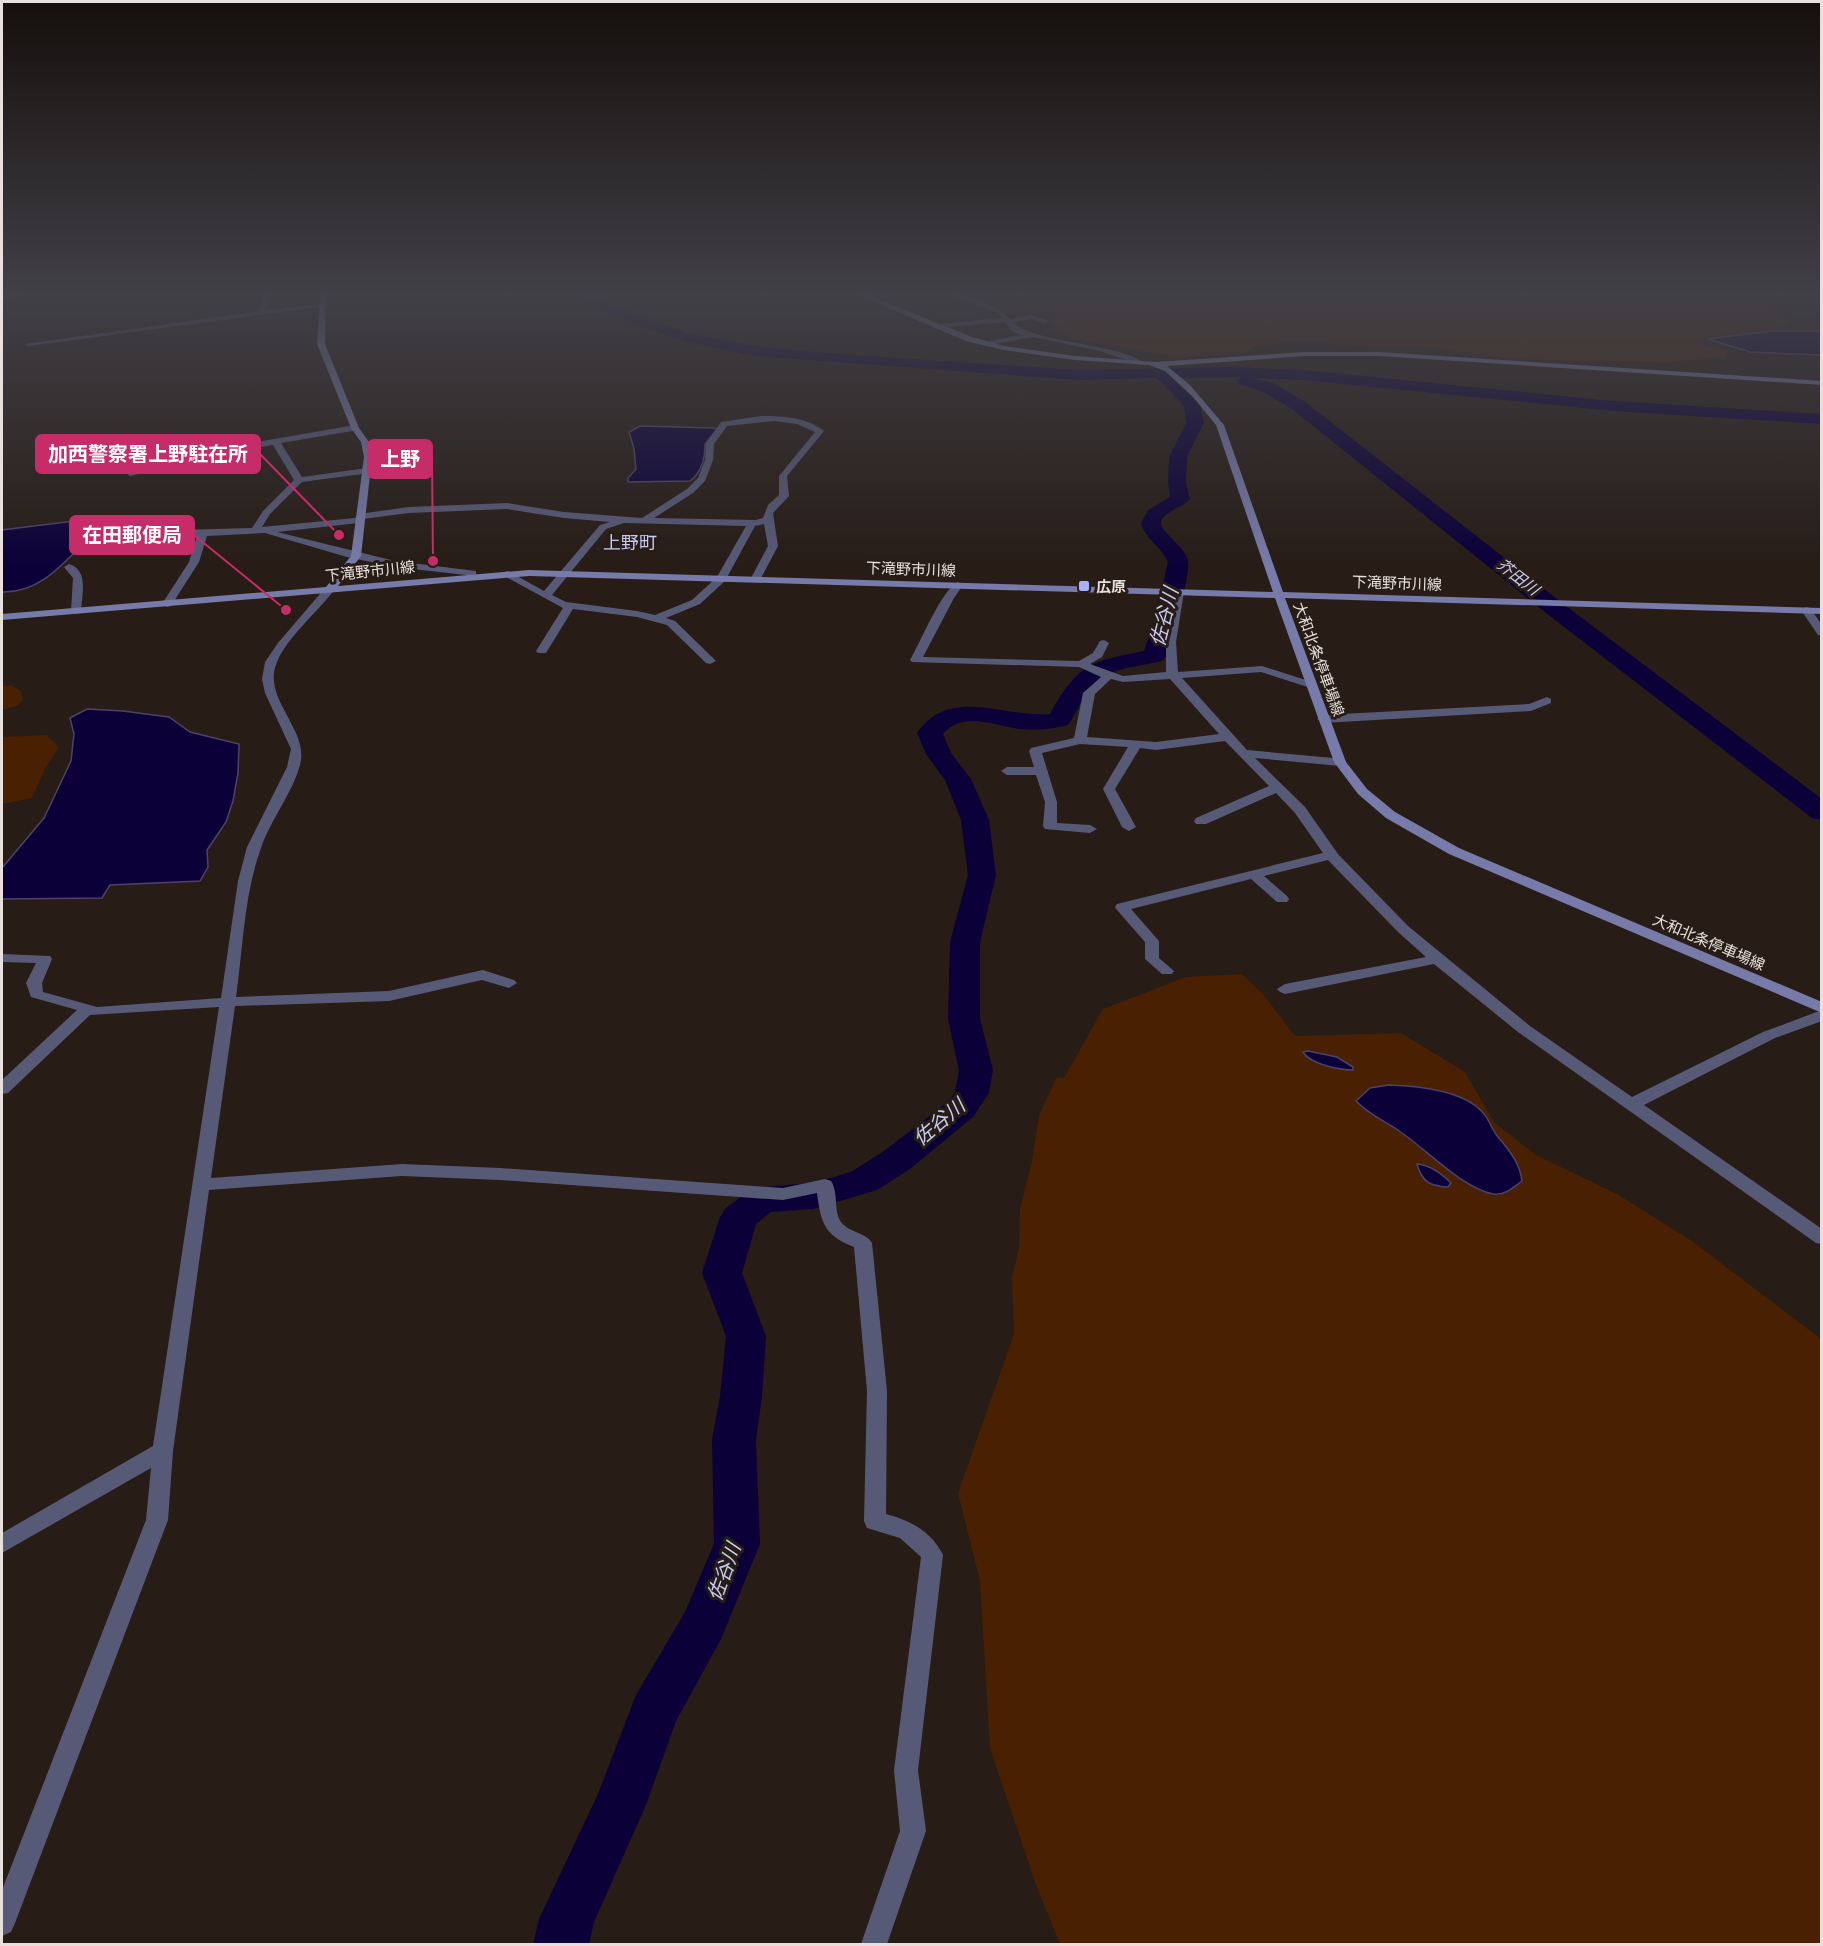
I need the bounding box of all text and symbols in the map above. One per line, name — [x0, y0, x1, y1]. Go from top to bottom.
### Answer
callout: 加西警察署上野駐在所 — [36, 435, 260, 473]
text: 加西警察署上野駐在所 — [48, 440, 248, 468]
callout: 上野 — [368, 440, 432, 478]
text: 上野 — [380, 445, 420, 473]
callout: 在田郵便局 — [70, 516, 194, 554]
text: 在田郵便局 — [82, 521, 182, 549]
district label: 上野町 — [603, 530, 657, 555]
water label: 芥田川 — [1492, 553, 1546, 602]
street label: 下滝野市川線 — [324, 556, 416, 586]
street label: 下滝野市川線 — [866, 557, 956, 581]
street label: 下滝野市川線 — [1352, 571, 1442, 595]
place label: 広原 — [1096, 576, 1126, 597]
marker: 広原 — [1077, 579, 1091, 593]
water label: 佐谷川 — [1143, 583, 1185, 649]
street label: 大和北条停車場線 — [1289, 599, 1349, 719]
street label: 大和北条停車場線 — [1650, 909, 1768, 975]
water label: 佐谷川 — [907, 1091, 973, 1152]
water label: 佐谷川 — [701, 1537, 748, 1605]

